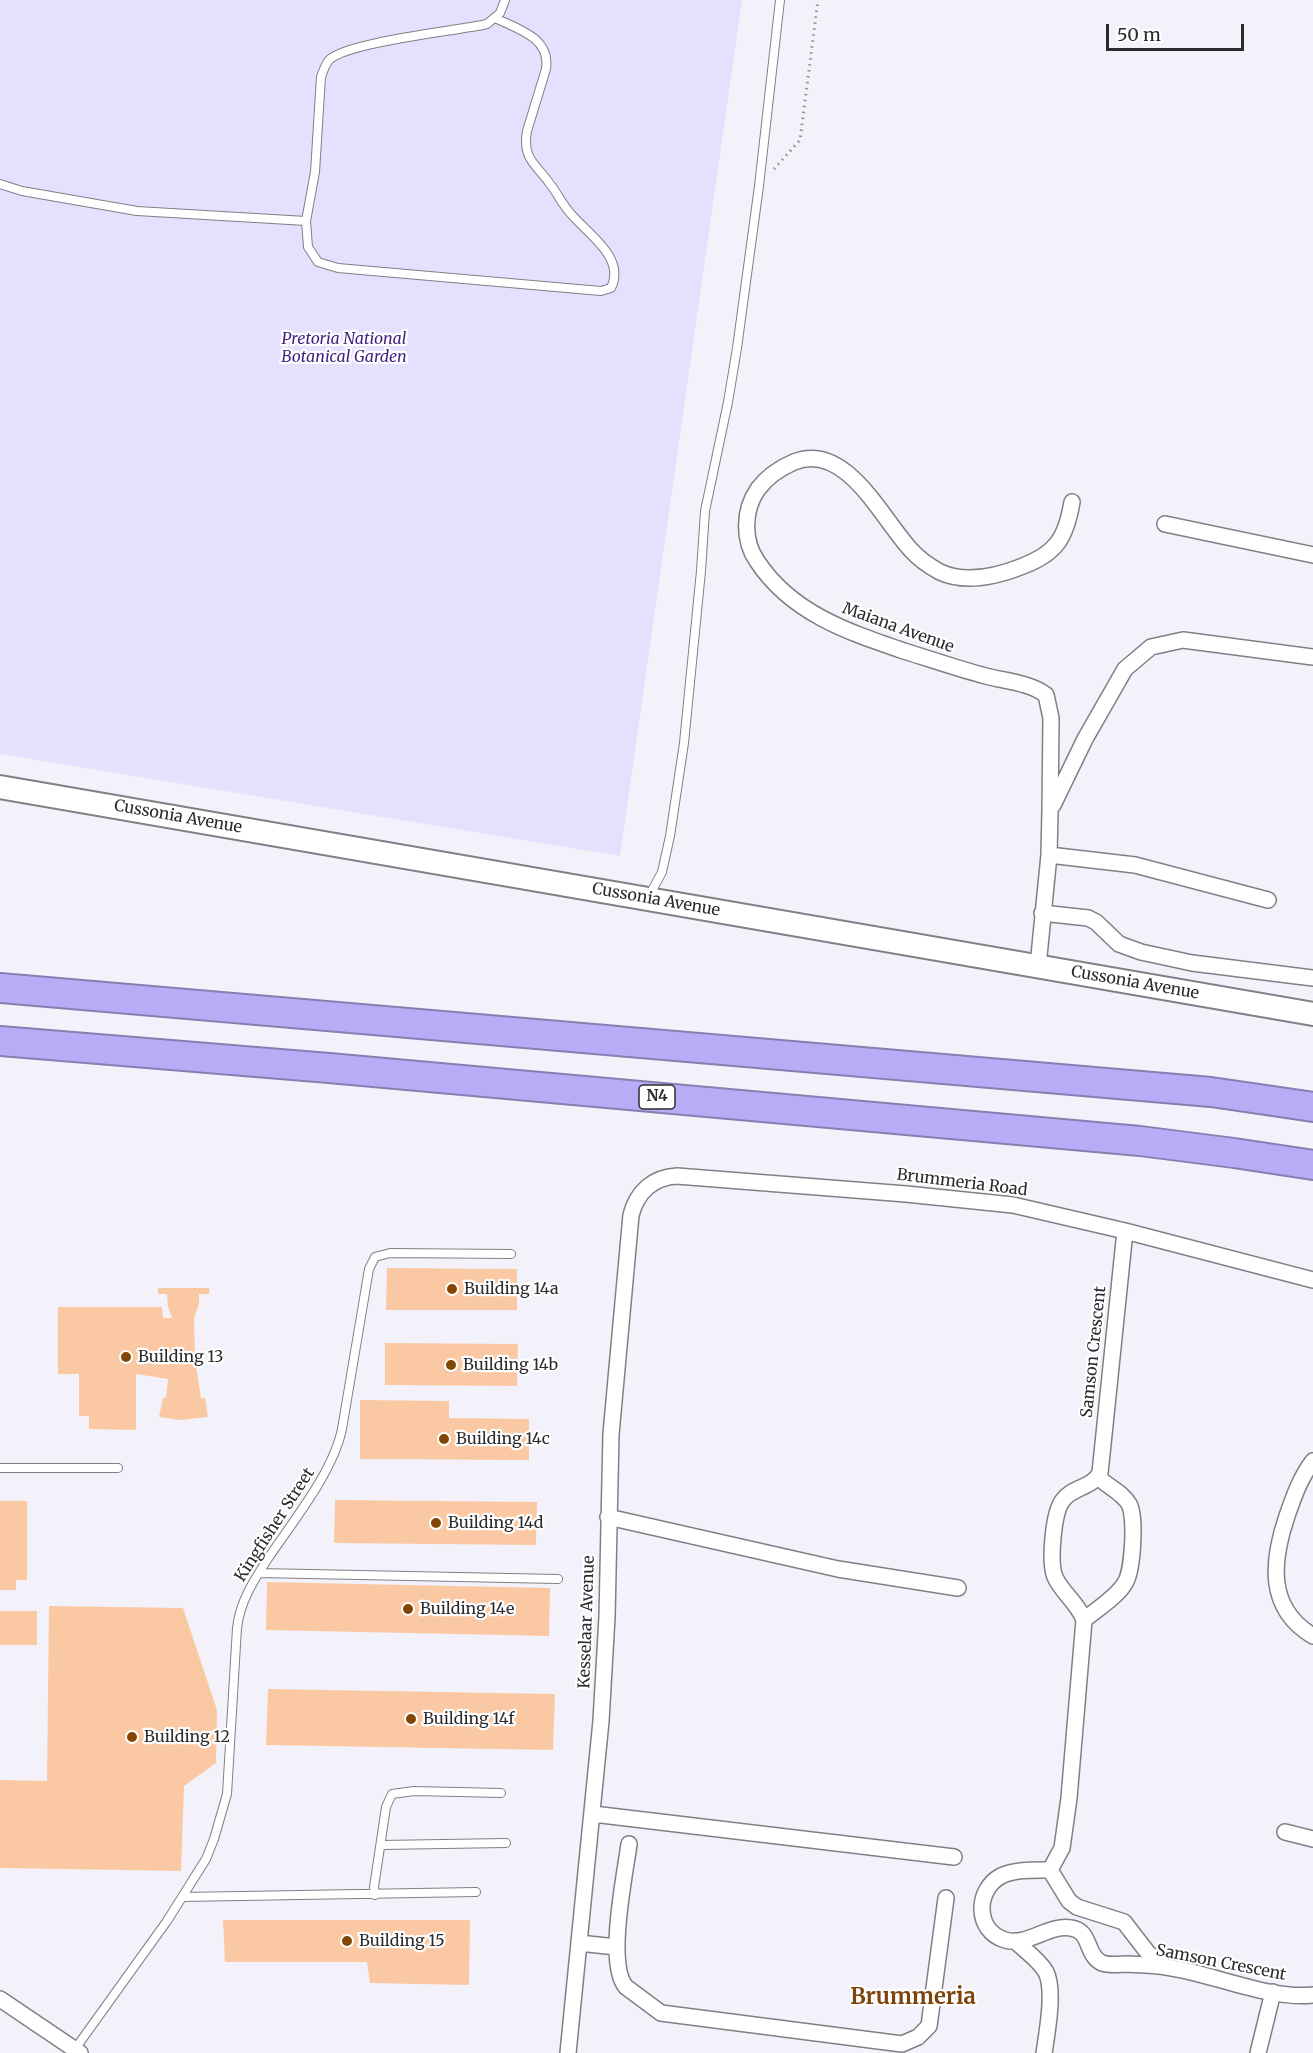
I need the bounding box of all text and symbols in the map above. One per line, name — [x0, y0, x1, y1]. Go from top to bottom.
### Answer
scale bar — [1109, 12, 1247, 50]
text: 50 m — [1117, 23, 1161, 46]
park label: Pretoria National Botanical Garden — [281, 329, 407, 367]
street label: Maiana Avenue — [840, 599, 956, 657]
street label: Cussonia Avenue — [113, 796, 243, 838]
street label: Cussonia Avenue — [591, 879, 721, 921]
street label: Cussonia Avenue — [1070, 962, 1200, 1004]
road number: N4 — [639, 1085, 675, 1109]
street label: Brummeria Road — [896, 1165, 1028, 1201]
place label: Building 14a — [464, 1279, 559, 1299]
marker: Building 14a — [445, 1282, 459, 1296]
street label: Samson Crescent — [1078, 1285, 1110, 1419]
place label: Building 13 — [138, 1347, 223, 1367]
marker: Building 13 — [119, 1350, 133, 1364]
place label: Building 14b — [463, 1355, 558, 1375]
marker: Building 14b — [444, 1358, 458, 1372]
place label: Building 14c — [456, 1429, 550, 1449]
marker: Building 14c — [437, 1432, 451, 1446]
street label: Kingfisher Street — [231, 1465, 319, 1585]
place label: Building 14d — [448, 1513, 543, 1533]
marker: Building 14d — [429, 1516, 443, 1530]
street label: Kesselaar Avenue — [575, 1555, 599, 1689]
place label: Building 14e — [420, 1599, 514, 1619]
marker: Building 14e — [401, 1602, 415, 1616]
place label: Building 14f — [423, 1709, 514, 1729]
marker: Building 14f — [404, 1712, 418, 1726]
place label: Building 12 — [144, 1727, 230, 1747]
marker: Building 12 — [125, 1730, 139, 1744]
place label: Building 15 — [359, 1931, 445, 1951]
marker: Building 15 — [340, 1934, 354, 1948]
street label: Samson Crescent — [1154, 1941, 1288, 1985]
district label: Brummeria — [850, 1985, 976, 2011]

